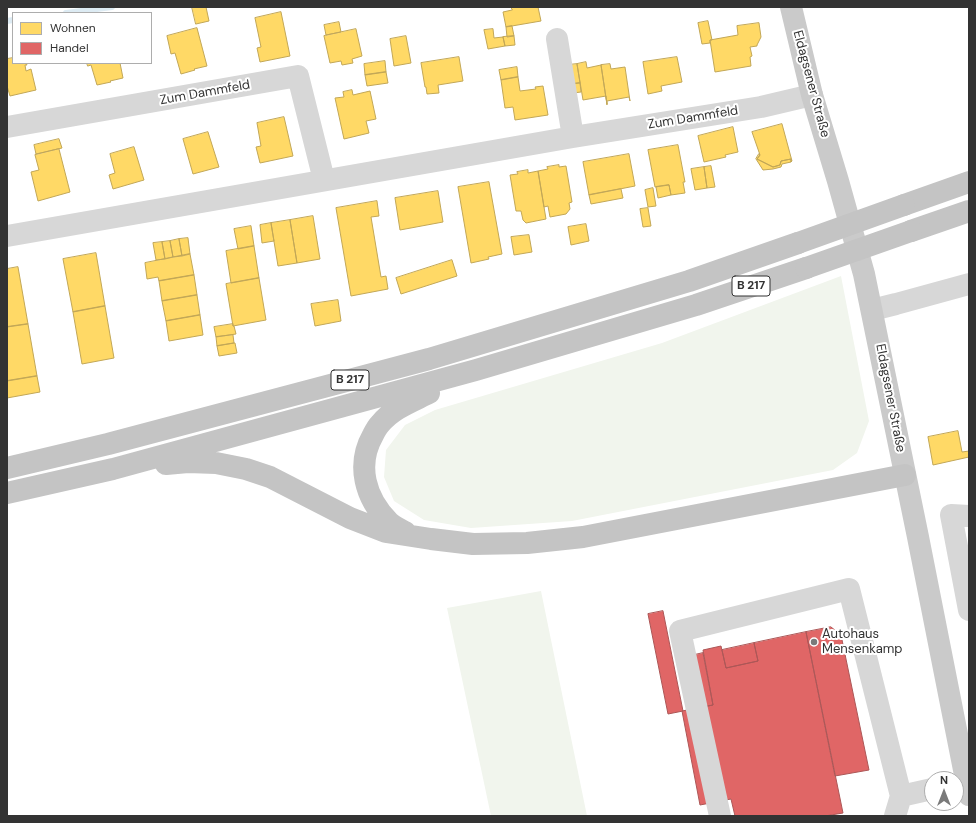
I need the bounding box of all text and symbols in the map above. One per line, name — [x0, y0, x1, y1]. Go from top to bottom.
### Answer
legend — [12, 12, 152, 64]
text: Wohnen — [50, 20, 96, 36]
street label: Eldagsener Straße — [789, 29, 833, 139]
text: Handel — [50, 40, 89, 56]
street label: Zum Dammfeld — [159, 77, 251, 109]
street label: Zum Dammfeld — [647, 103, 739, 133]
road number: B 217 — [732, 276, 770, 296]
street label: Eldagsener Straße — [872, 342, 908, 454]
road number: B 217 — [331, 370, 369, 390]
place label: Autohaus Mensenkamp — [822, 627, 902, 658]
marker: Autohaus Mensenkamp — [809, 637, 819, 647]
north arrow — [924, 771, 964, 811]
text: N — [940, 773, 948, 787]

